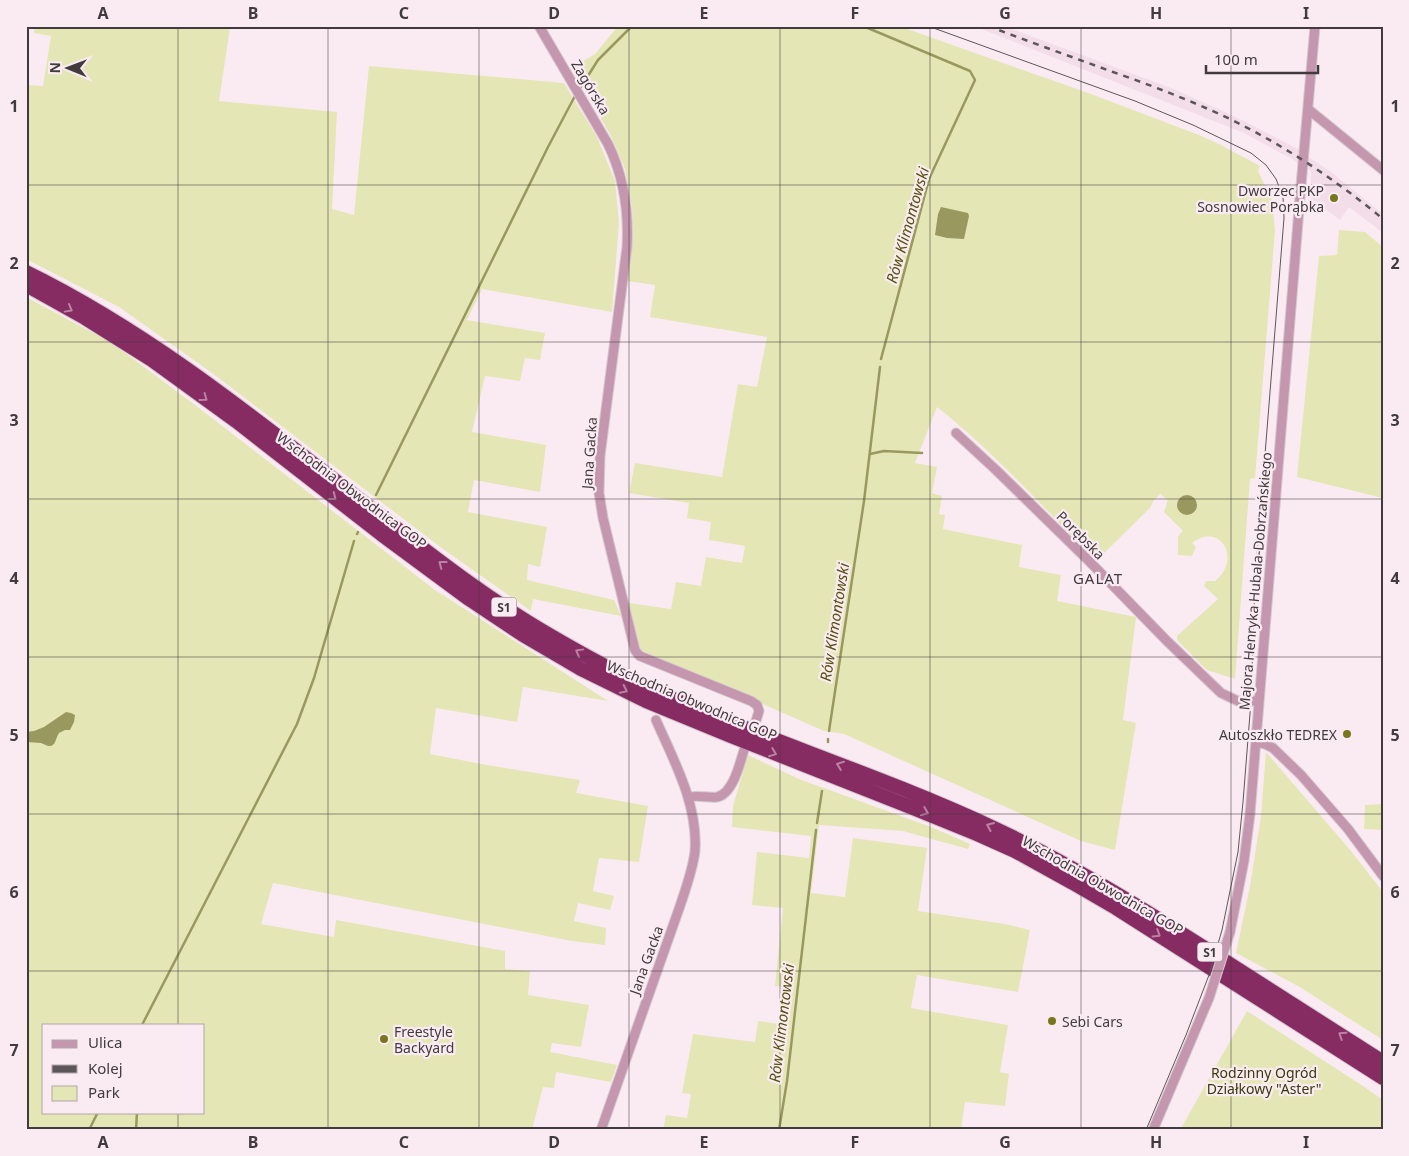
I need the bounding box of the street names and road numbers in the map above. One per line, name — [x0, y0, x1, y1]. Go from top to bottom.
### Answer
street label: Zagórska — [567, 56, 615, 118]
street label: Jana Gacka — [577, 416, 601, 492]
street label: Wschodnia Obwodnica GOP — [273, 427, 431, 553]
street label: Majora Henryka Hubala-Dobrzańskiego — [1234, 451, 1276, 711]
street label: Porębska — [1053, 507, 1109, 563]
road number: S1 — [492, 598, 516, 616]
street label: Wschodnia Obwodnica GOP — [604, 655, 780, 745]
street label: Wschodnia Obwodnica GOP — [1019, 831, 1187, 939]
street label: Jana Gacka — [624, 923, 667, 999]
road number: S1 — [1198, 942, 1222, 962]

